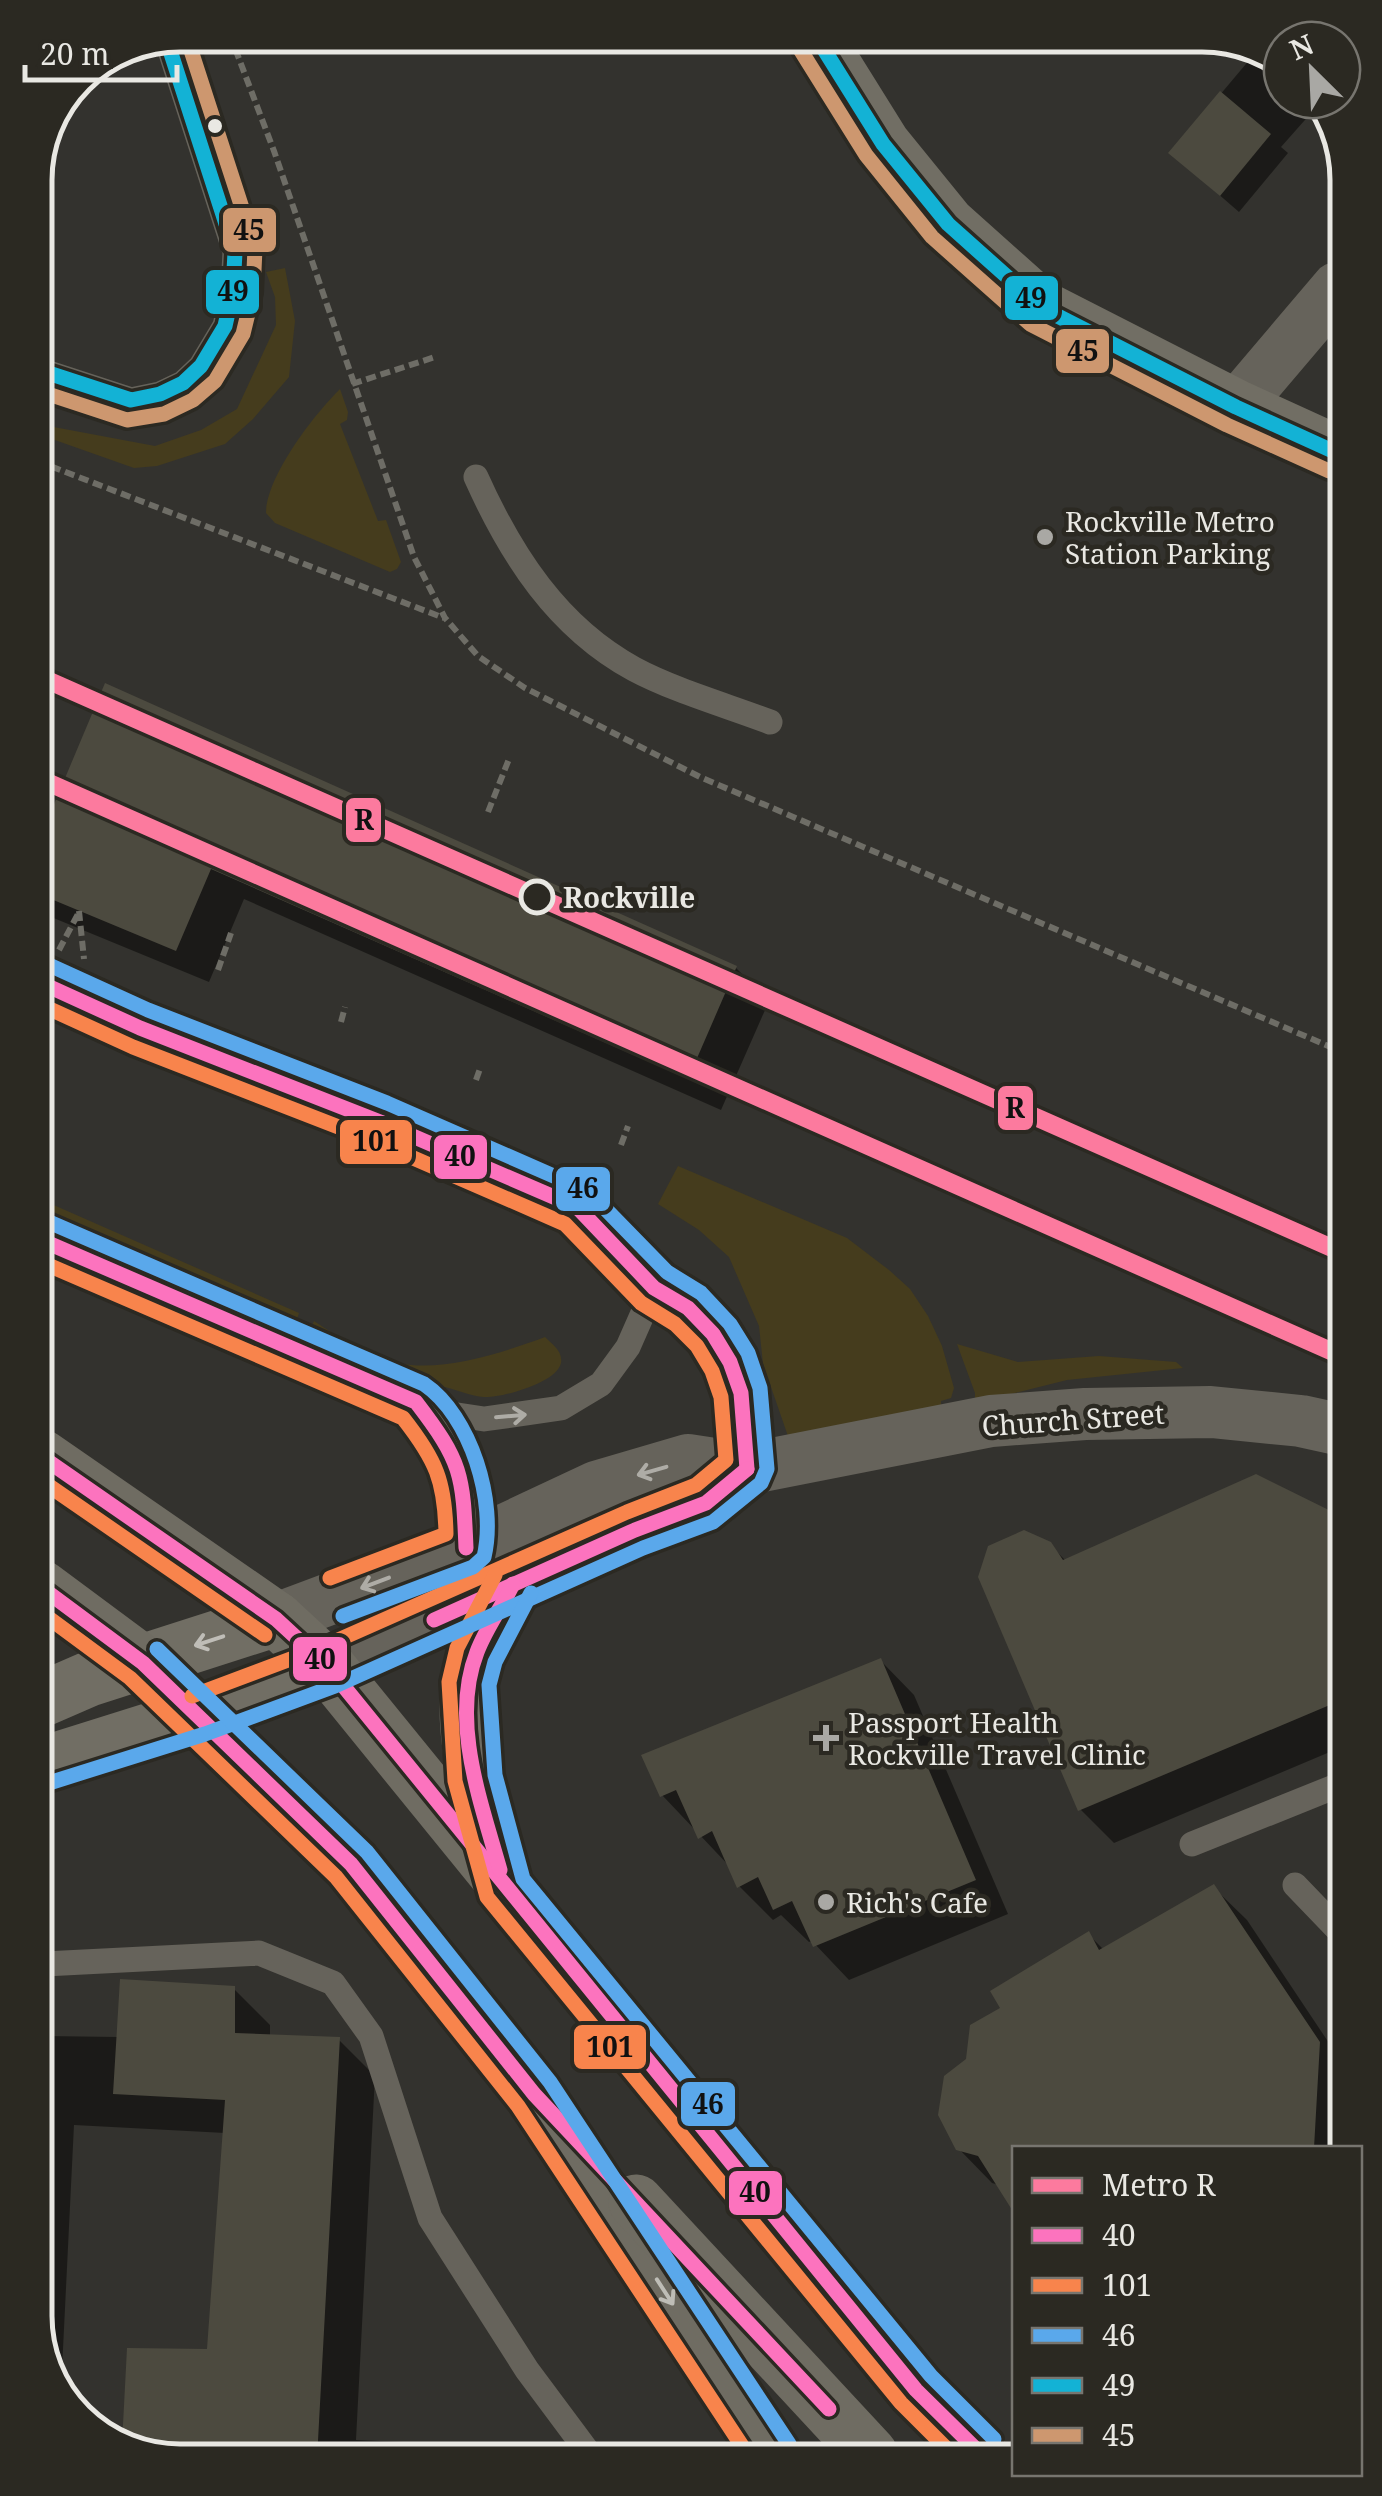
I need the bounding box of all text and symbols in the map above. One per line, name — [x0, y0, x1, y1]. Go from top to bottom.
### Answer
scale bar — [25, 20, 178, 82]
north arrow — [1262, 20, 1362, 120]
text: N — [1284, 24, 1319, 68]
text: 20 m — [40, 33, 110, 74]
unlabelled marker — [205, 116, 225, 136]
line badge: 45 — [221, 206, 278, 254]
text: 45 — [233, 210, 265, 248]
line badge: 49 — [204, 268, 261, 316]
text: 49 — [217, 271, 249, 309]
line badge: 49 — [1003, 274, 1060, 322]
text: 49 — [1015, 278, 1047, 316]
line badge: 45 — [1054, 327, 1111, 375]
text: 45 — [1067, 331, 1099, 369]
place label: Rockville Metro Station Parking — [1065, 502, 1275, 572]
marker: Rockville Metro Station Parking — [1034, 526, 1056, 548]
line badge: R — [344, 796, 383, 844]
text: R — [354, 800, 375, 838]
place label: Rockville — [563, 878, 695, 916]
marker: Rockville — [520, 880, 554, 914]
line badge: R — [996, 1084, 1035, 1132]
text: R — [1005, 1088, 1026, 1126]
line badge: 101 — [338, 1118, 414, 1166]
text: 101 — [352, 1121, 400, 1159]
line badge: 40 — [432, 1133, 489, 1181]
text: 40 — [444, 1136, 476, 1174]
line badge: 46 — [554, 1165, 612, 1213]
text: 46 — [567, 1168, 599, 1206]
street label: Church Street — [980, 1394, 1166, 1444]
one-way arrow — [494, 1407, 527, 1426]
one-way arrow — [637, 1463, 668, 1481]
one-way arrow — [361, 1575, 392, 1593]
one-way arrow — [194, 1633, 226, 1651]
line badge: 40 — [291, 1635, 349, 1683]
text: 40 — [304, 1639, 336, 1677]
place label: Passport Health Rockville Travel Clinic — [848, 1703, 1146, 1773]
marker: Passport Health Rockville Travel Clinic — [813, 1725, 839, 1751]
place label: Rich's Cafe — [846, 1883, 988, 1921]
marker: Rich's Cafe — [815, 1891, 837, 1913]
line badge: 101 — [572, 2023, 648, 2071]
text: 101 — [586, 2027, 634, 2065]
line badge: 46 — [679, 2080, 737, 2128]
text: 46 — [692, 2084, 724, 2122]
legend — [1012, 2146, 1362, 2476]
text: Metro R — [1102, 2164, 1216, 2205]
line badge: 40 — [727, 2169, 784, 2217]
text: 40 — [739, 2172, 771, 2210]
text: 40 — [1102, 2214, 1136, 2255]
text: 101 — [1102, 2264, 1152, 2305]
one-way arrow — [655, 2278, 675, 2305]
text: 46 — [1102, 2314, 1136, 2355]
text: 49 — [1102, 2364, 1136, 2405]
text: 45 — [1102, 2414, 1136, 2455]

